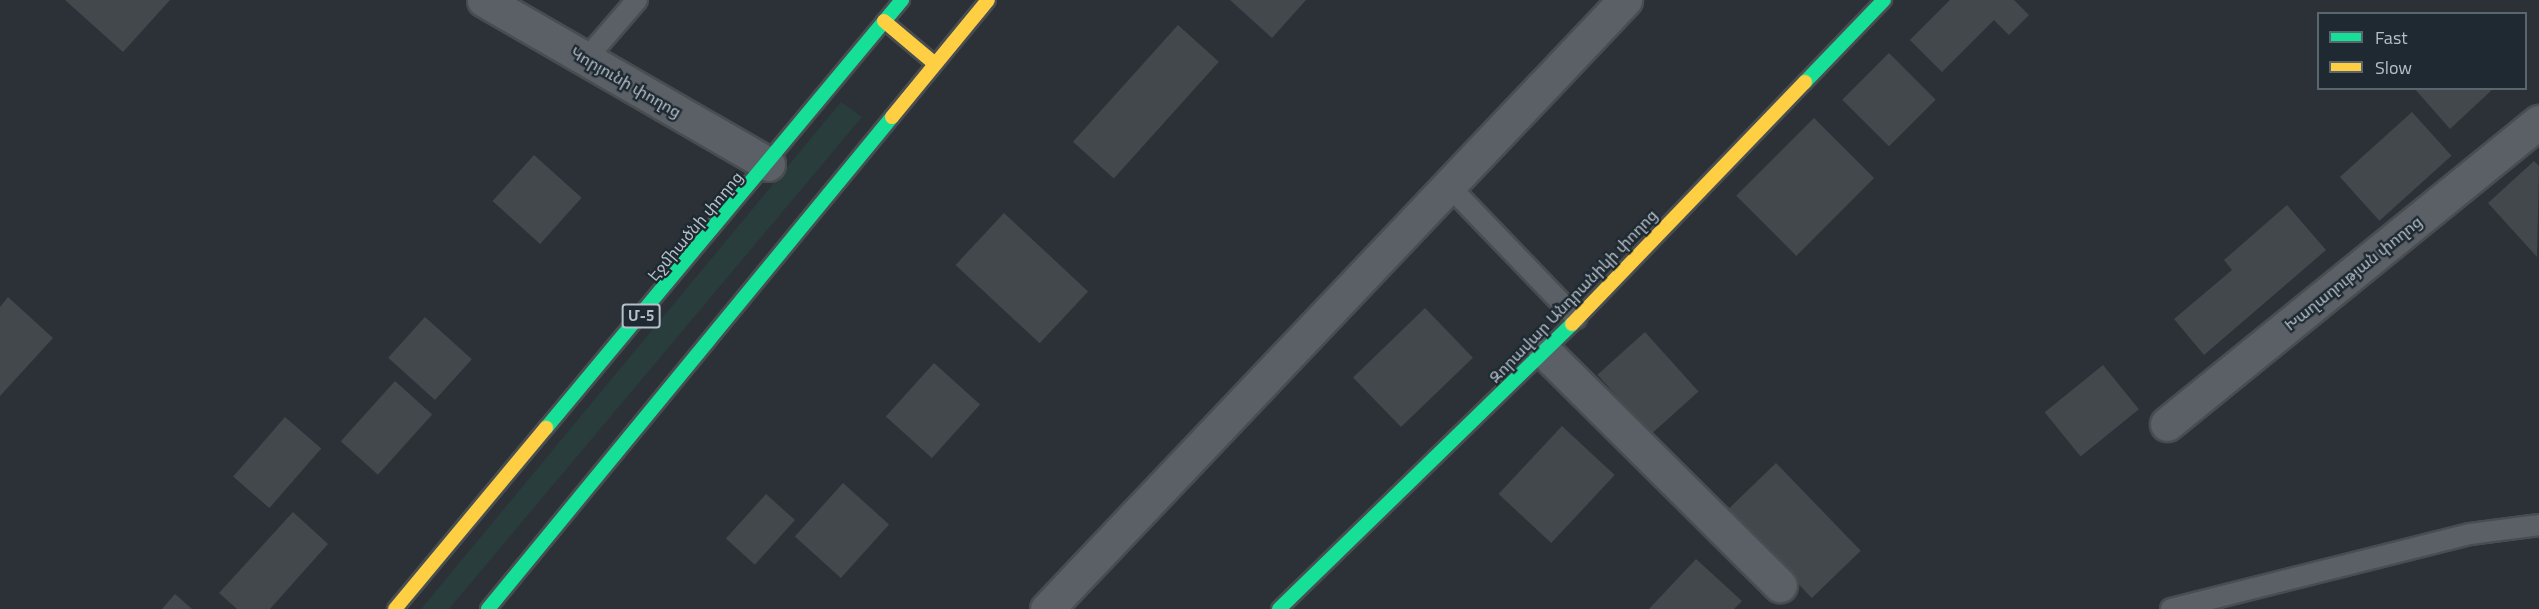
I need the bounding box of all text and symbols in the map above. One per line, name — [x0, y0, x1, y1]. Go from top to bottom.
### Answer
legend — [2317, 12, 2527, 90]
text: Fast — [2375, 24, 2408, 51]
street label: Կորյունի փողոց — [567, 43, 685, 121]
text: Slow — [2375, 54, 2412, 81]
street label: Էջմիածնի փողոց — [644, 167, 746, 285]
street label: Զորավար Անդրանիկի փողոց — [1485, 205, 1661, 387]
street label: Խաղաղության փողոց — [2280, 212, 2426, 334]
road number: Մ-5 — [622, 304, 660, 328]

